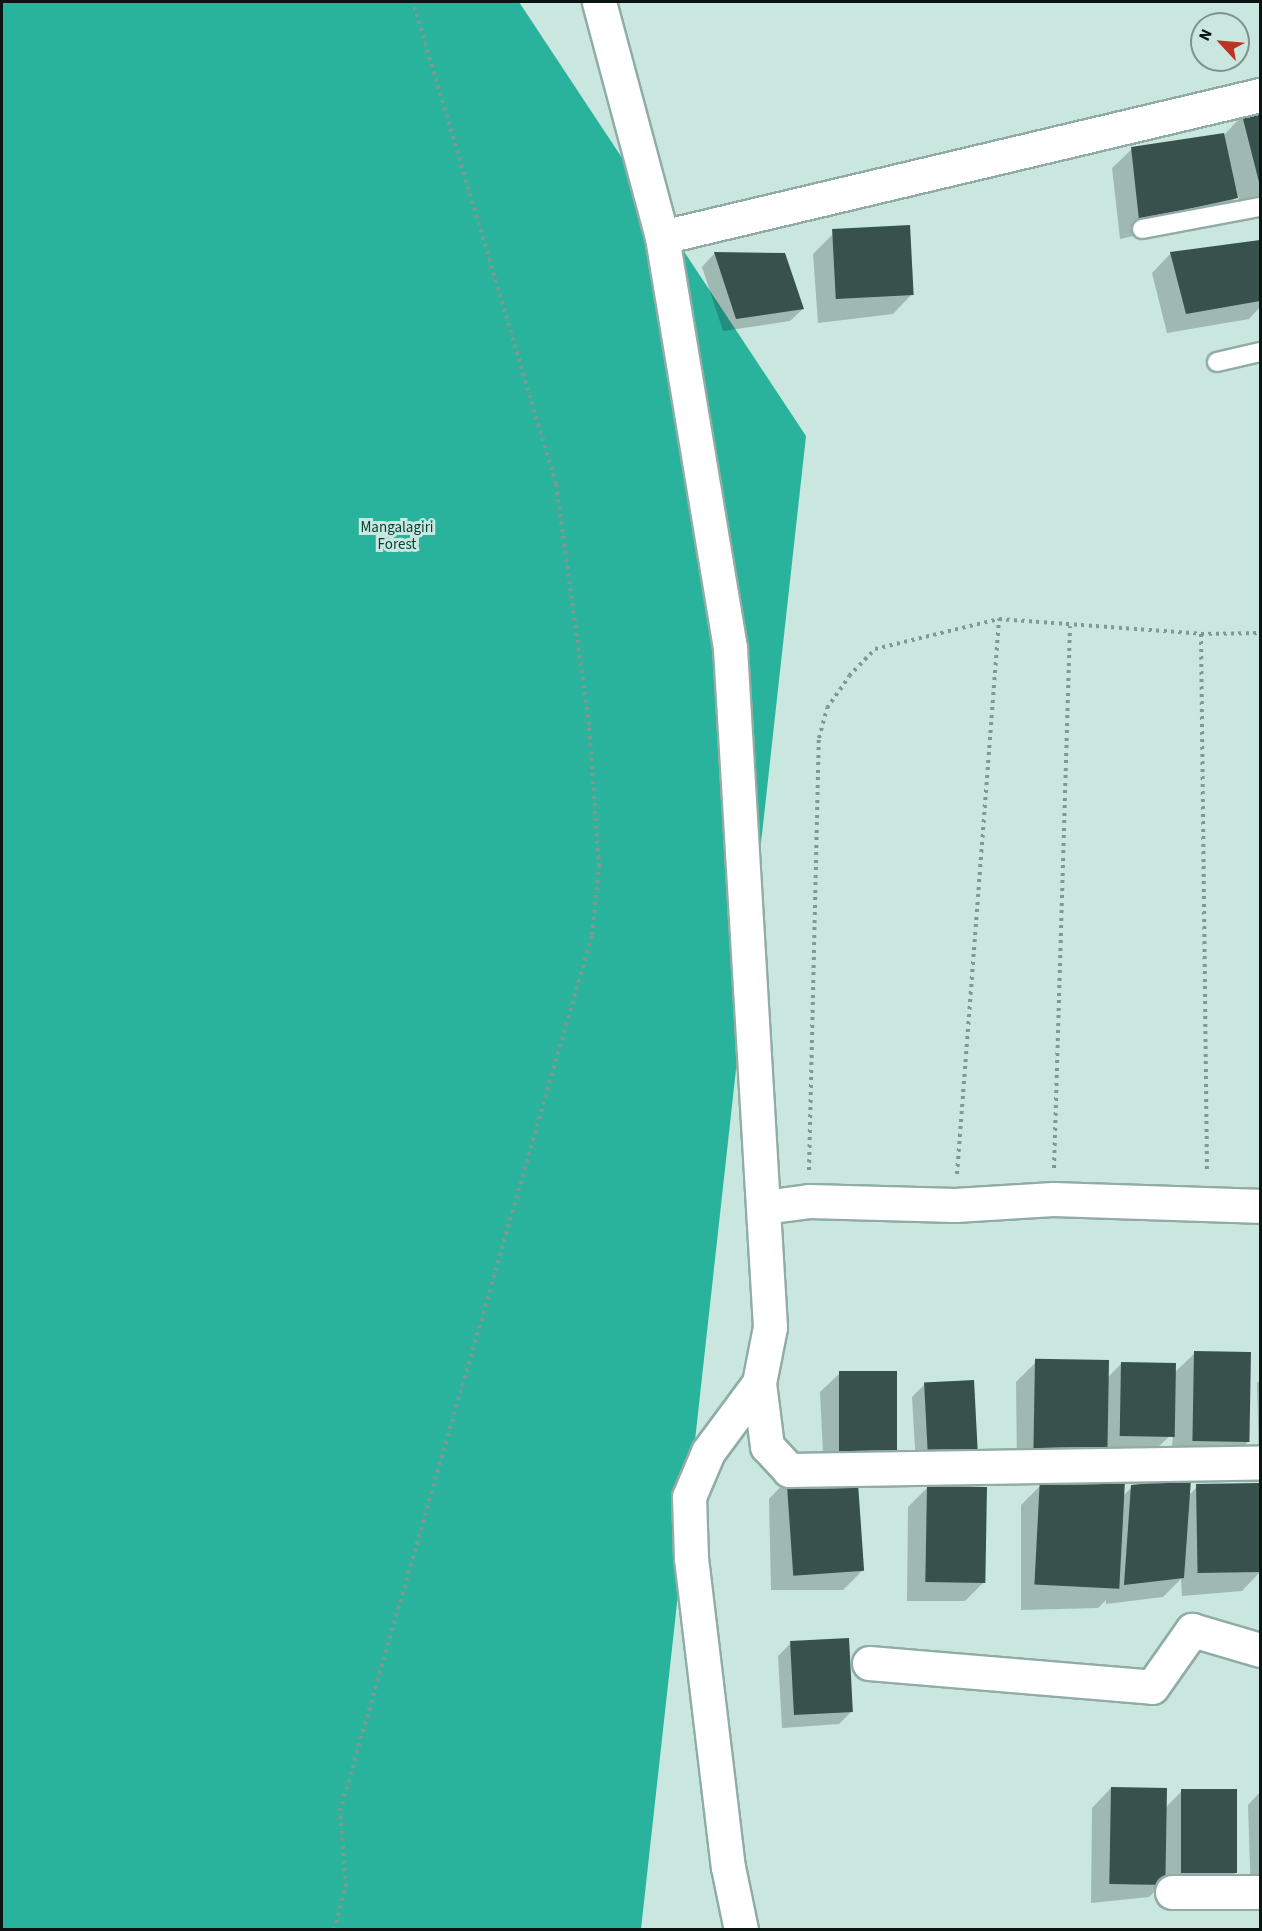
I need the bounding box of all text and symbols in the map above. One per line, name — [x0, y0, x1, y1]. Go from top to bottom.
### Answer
north arrow — [1190, 12, 1250, 72]
text: N — [1193, 25, 1218, 45]
park label: Mangalagiri Forest — [360, 518, 434, 553]

